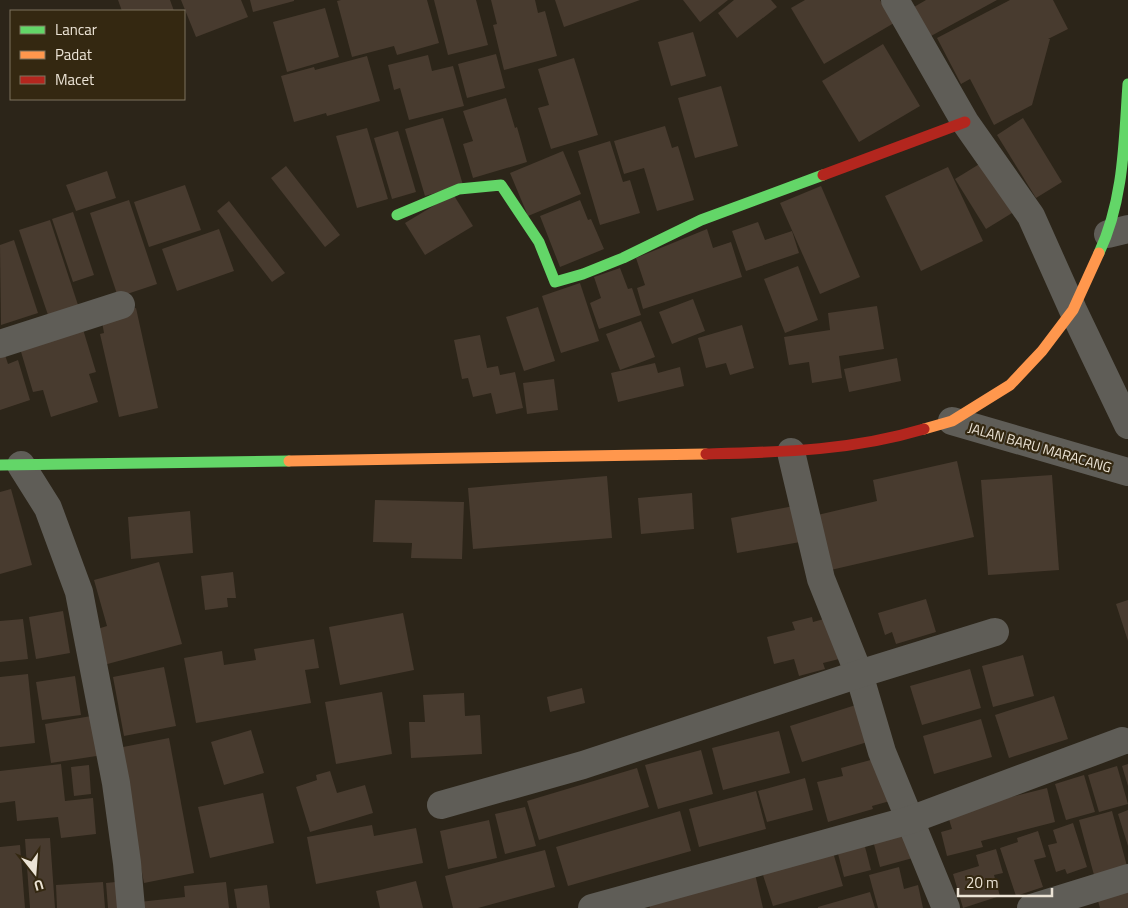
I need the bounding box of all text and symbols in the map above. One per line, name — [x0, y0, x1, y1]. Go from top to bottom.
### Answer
legend — [10, 10, 185, 100]
text: Lancar — [55, 18, 97, 41]
text: Padat — [55, 43, 93, 66]
text: Macet — [55, 68, 95, 91]
street label: JALAN BARU MARACANG — [966, 416, 1114, 478]
north arrow — [10, 848, 60, 898]
scale bar — [958, 866, 1052, 898]
text: 20 m — [966, 871, 999, 894]
text: U — [31, 875, 46, 897]

